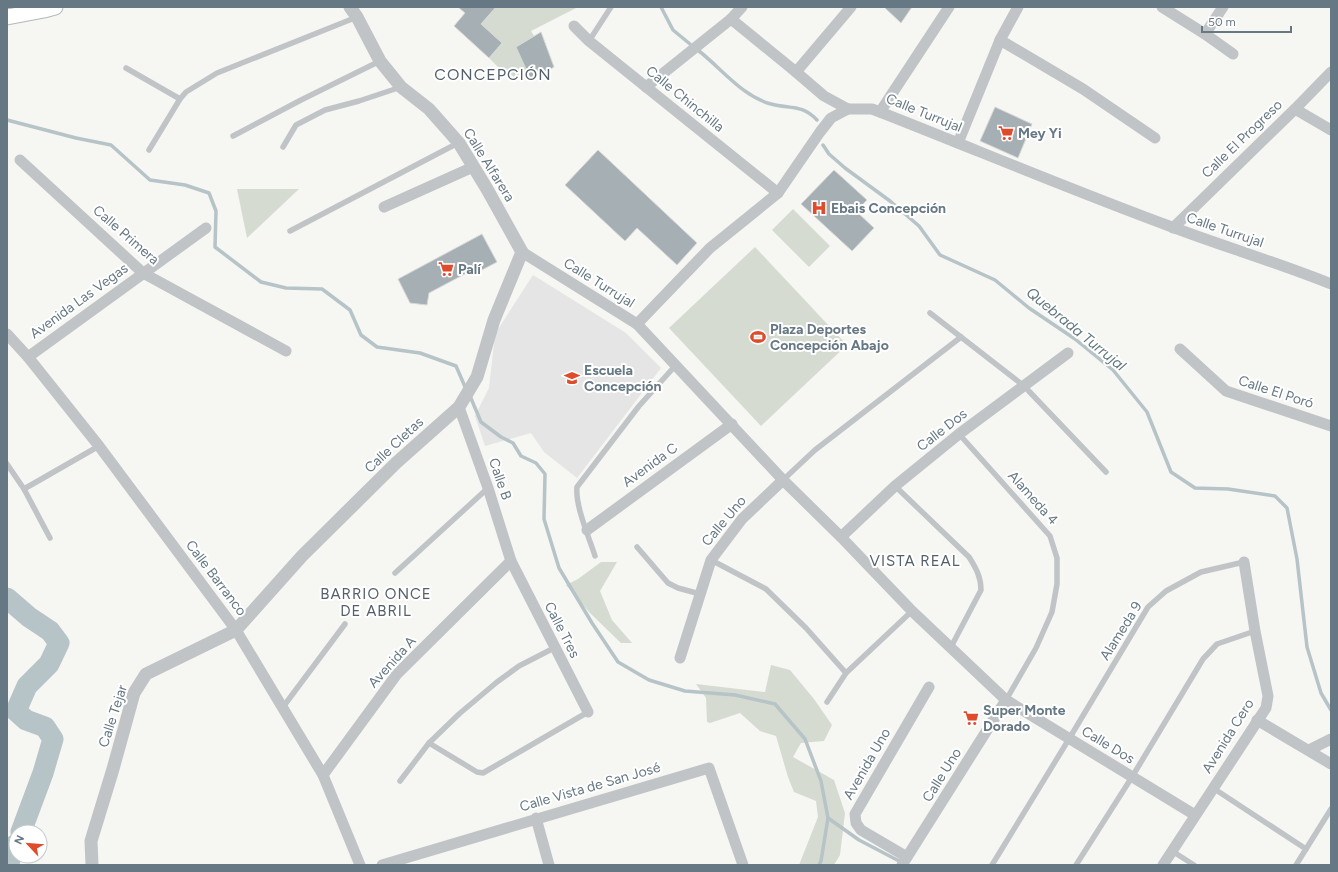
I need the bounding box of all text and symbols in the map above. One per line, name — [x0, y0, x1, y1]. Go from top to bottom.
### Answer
scale bar — [1202, 8, 1291, 34]
text: 50 m — [1208, 15, 1236, 29]
street label: Calle Chinchilla — [643, 62, 727, 136]
district label: CONCEPCIÓN — [434, 65, 552, 84]
street label: Calle Turrujal — [883, 90, 965, 136]
street label: Calle El Progreso — [1198, 96, 1286, 182]
supermarket icon: Mey Yi — [997, 124, 1015, 142]
street label: Calle Alfarera — [460, 125, 518, 205]
place label: Mey Yi — [1018, 125, 1062, 142]
hospital icon: Ebais Concepción — [810, 199, 828, 217]
place label: Ebais Concepción — [831, 200, 946, 217]
street label: Calle Primera — [89, 202, 163, 268]
street label: Calle Turrujal — [1184, 209, 1266, 251]
street label: Calle Turrujal — [560, 254, 638, 312]
street label: Avenida Las Vegas — [27, 260, 131, 342]
supermarket icon: Palí — [437, 260, 455, 278]
place label: Palí — [458, 261, 482, 278]
water label: Quebrada Turrujal — [1023, 283, 1130, 375]
place label: Plaza Deportes Concepción Abajo — [770, 321, 889, 354]
sports icon: Plaza Deportes Concepción Abajo — [749, 328, 767, 346]
place label: Escuela Concepción — [584, 362, 661, 395]
school or university icon: Escuela Concepción — [563, 369, 581, 387]
street label: Calle El Poró — [1236, 372, 1316, 412]
street label: Calle Dos — [914, 405, 970, 455]
street label: Calle Cletas — [361, 413, 427, 477]
street label: Avenida C — [619, 439, 681, 491]
street label: Calle B — [485, 456, 515, 502]
street label: Alameda 4 — [1004, 468, 1062, 529]
street label: Calle Uno — [698, 492, 750, 550]
street label: Calle Barranco — [182, 537, 250, 619]
district label: VISTA REAL — [869, 552, 961, 570]
district label: BARRIO ONCE DE ABRIL — [320, 585, 432, 620]
street label: Alameda 9 — [1096, 598, 1146, 663]
street label: Calle Tres — [541, 599, 583, 661]
street label: Avenida A — [364, 632, 420, 691]
street label: Calle Tejar — [95, 682, 131, 749]
street label: Avenida Cero — [1198, 696, 1258, 776]
place label: Super Monte Dorado — [983, 702, 1066, 735]
supermarket icon: Super Monte Dorado — [962, 709, 980, 727]
street label: Calle Dos — [1078, 723, 1138, 767]
street label: Avenida Uno — [840, 725, 894, 803]
street label: Calle Uno — [919, 745, 965, 805]
street label: Calle Vista de San José — [518, 759, 663, 815]
north arrow — [8, 824, 48, 864]
text: N — [12, 833, 27, 847]

